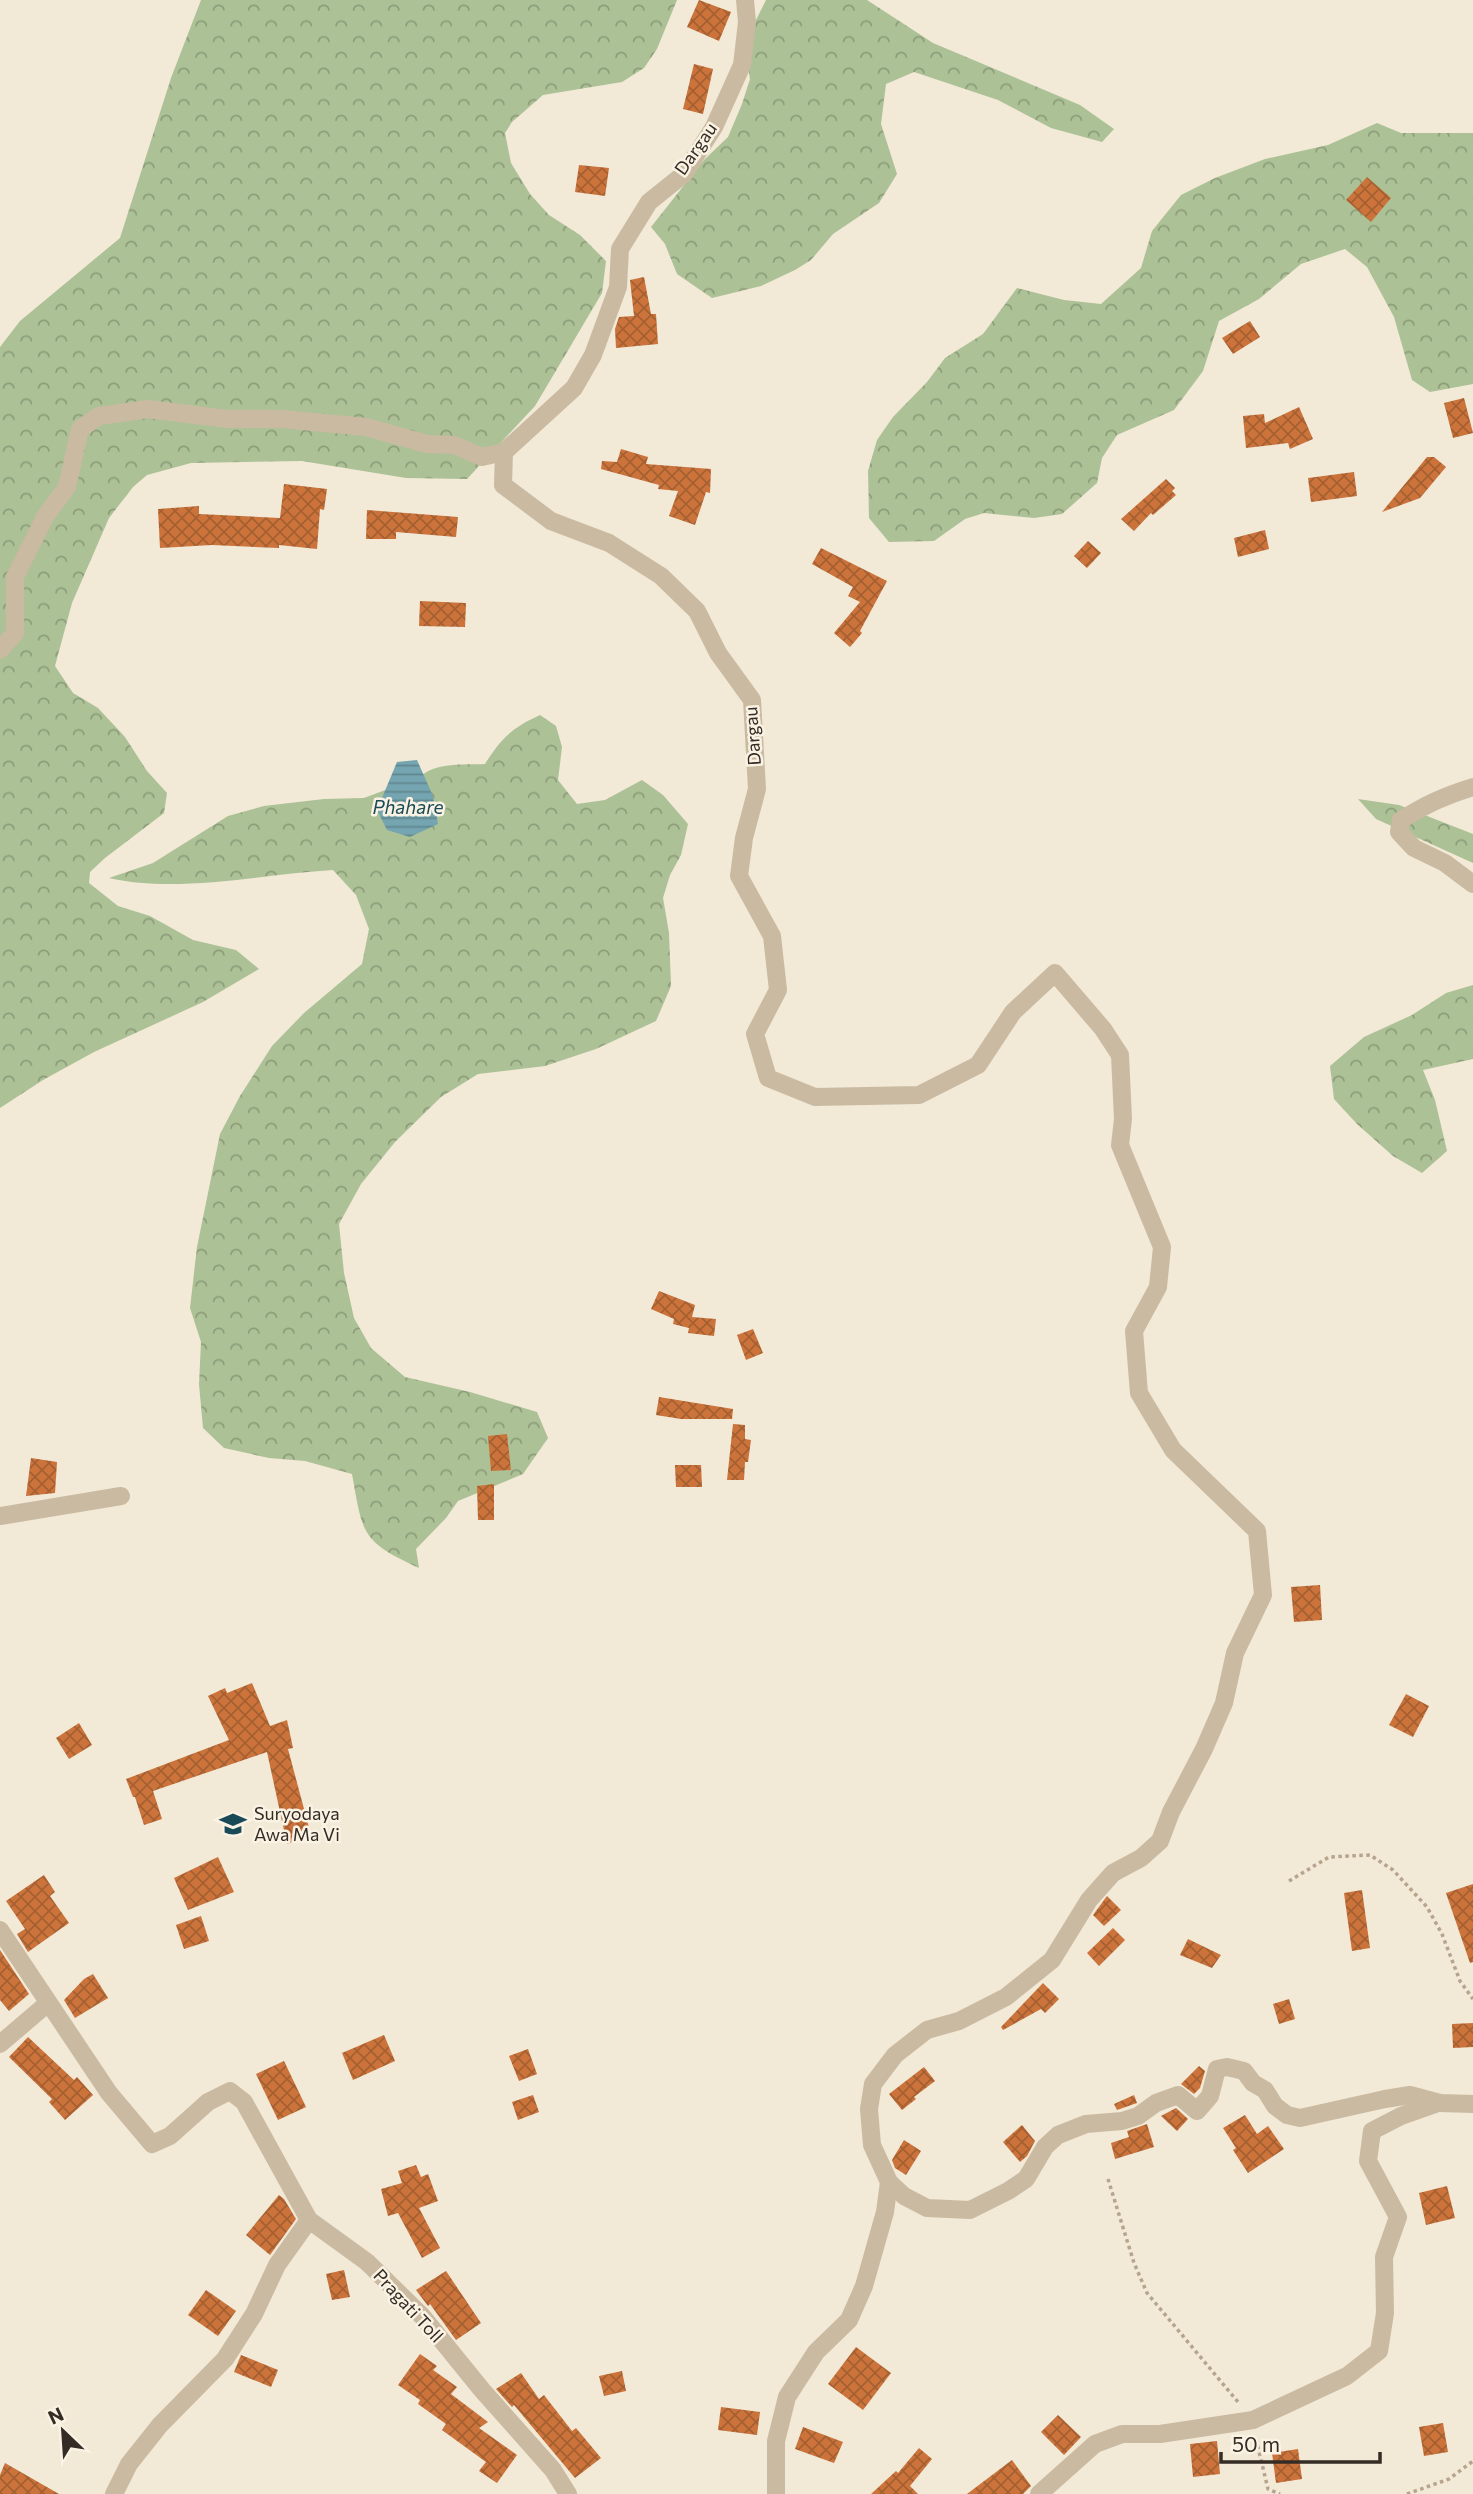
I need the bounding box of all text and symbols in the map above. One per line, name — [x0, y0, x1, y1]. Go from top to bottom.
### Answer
street label: Dargau — [669, 118, 721, 179]
street label: Dargau — [739, 706, 765, 766]
water label: Phahare — [373, 795, 443, 818]
place label: Suryodaya Awa Ma Vi — [254, 1802, 340, 1845]
school or university icon: Suryodaya Awa Ma Vi — [218, 1809, 248, 1839]
street label: Pragati Toll — [369, 2264, 448, 2347]
north arrow — [28, 2396, 98, 2466]
text: N — [44, 2402, 67, 2429]
scale bar — [1221, 2420, 1380, 2464]
text: 50 m — [1232, 2431, 1280, 2456]

